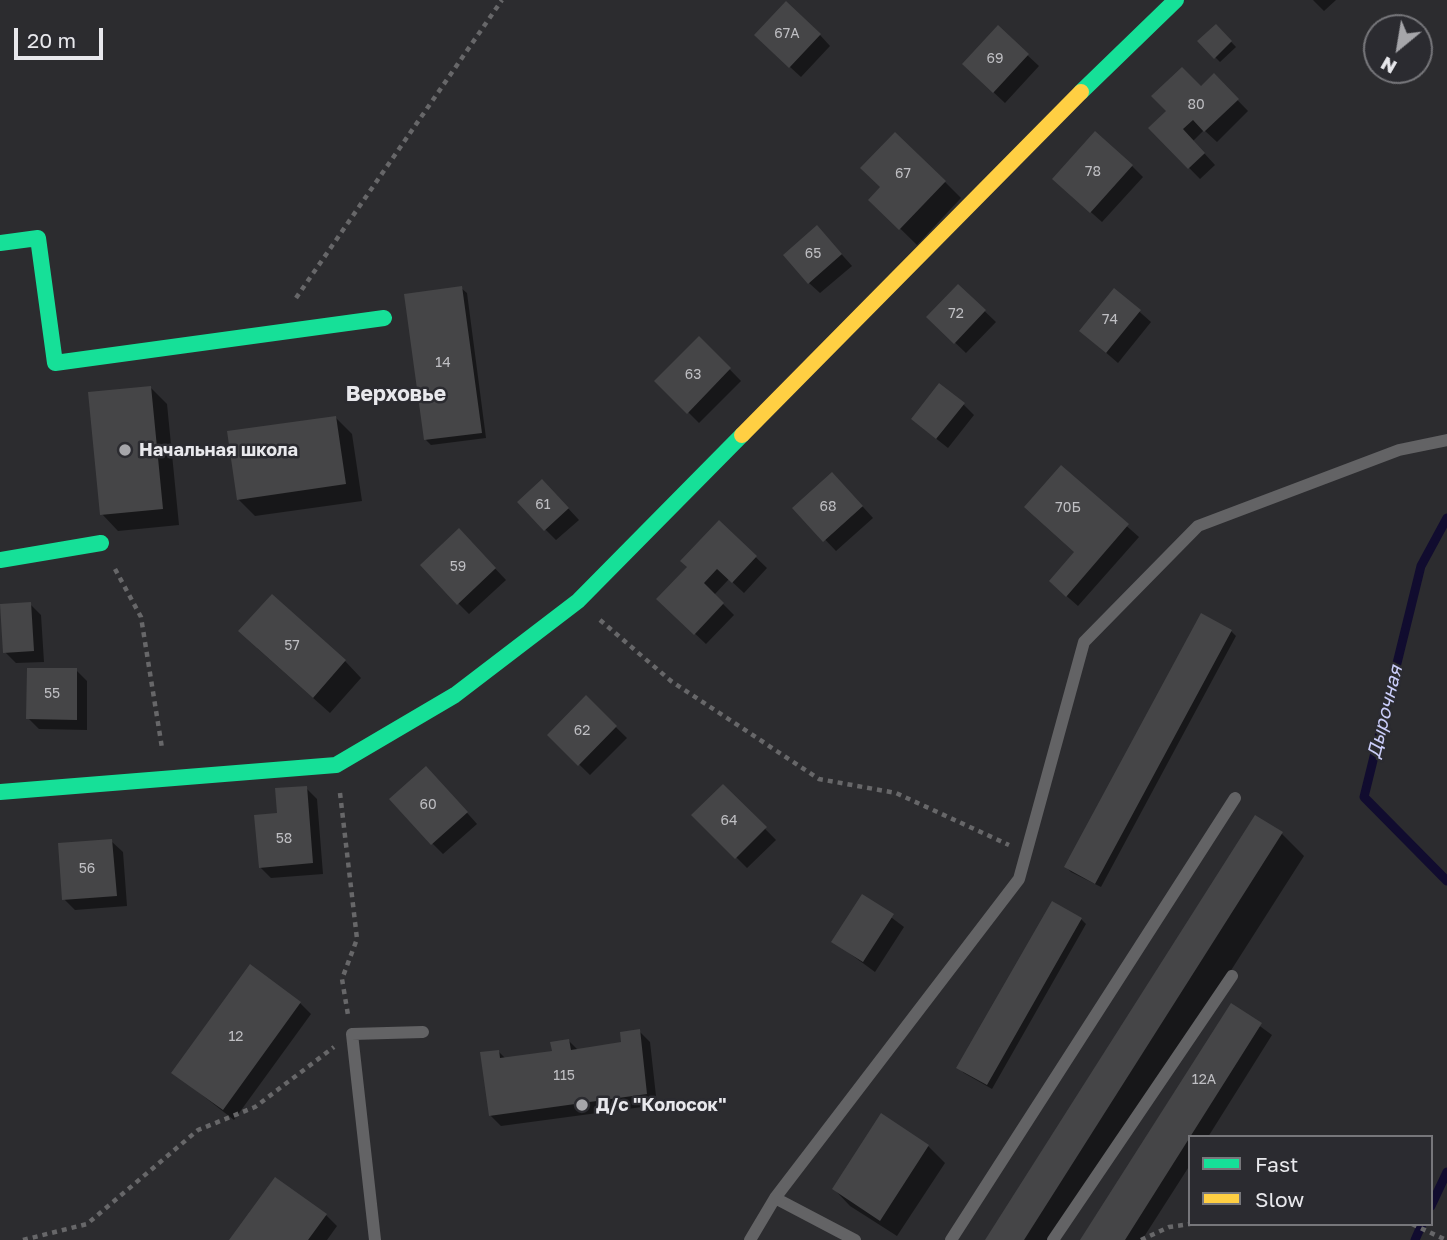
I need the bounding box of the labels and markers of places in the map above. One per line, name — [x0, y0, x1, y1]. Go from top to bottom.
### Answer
place label: Начальная школа — [139, 439, 298, 461]
marker: Начальная школа — [117, 442, 133, 458]
place label: Д/c "Колосок" — [596, 1094, 726, 1116]
marker: Д/c "Колосок" — [574, 1097, 590, 1113]

